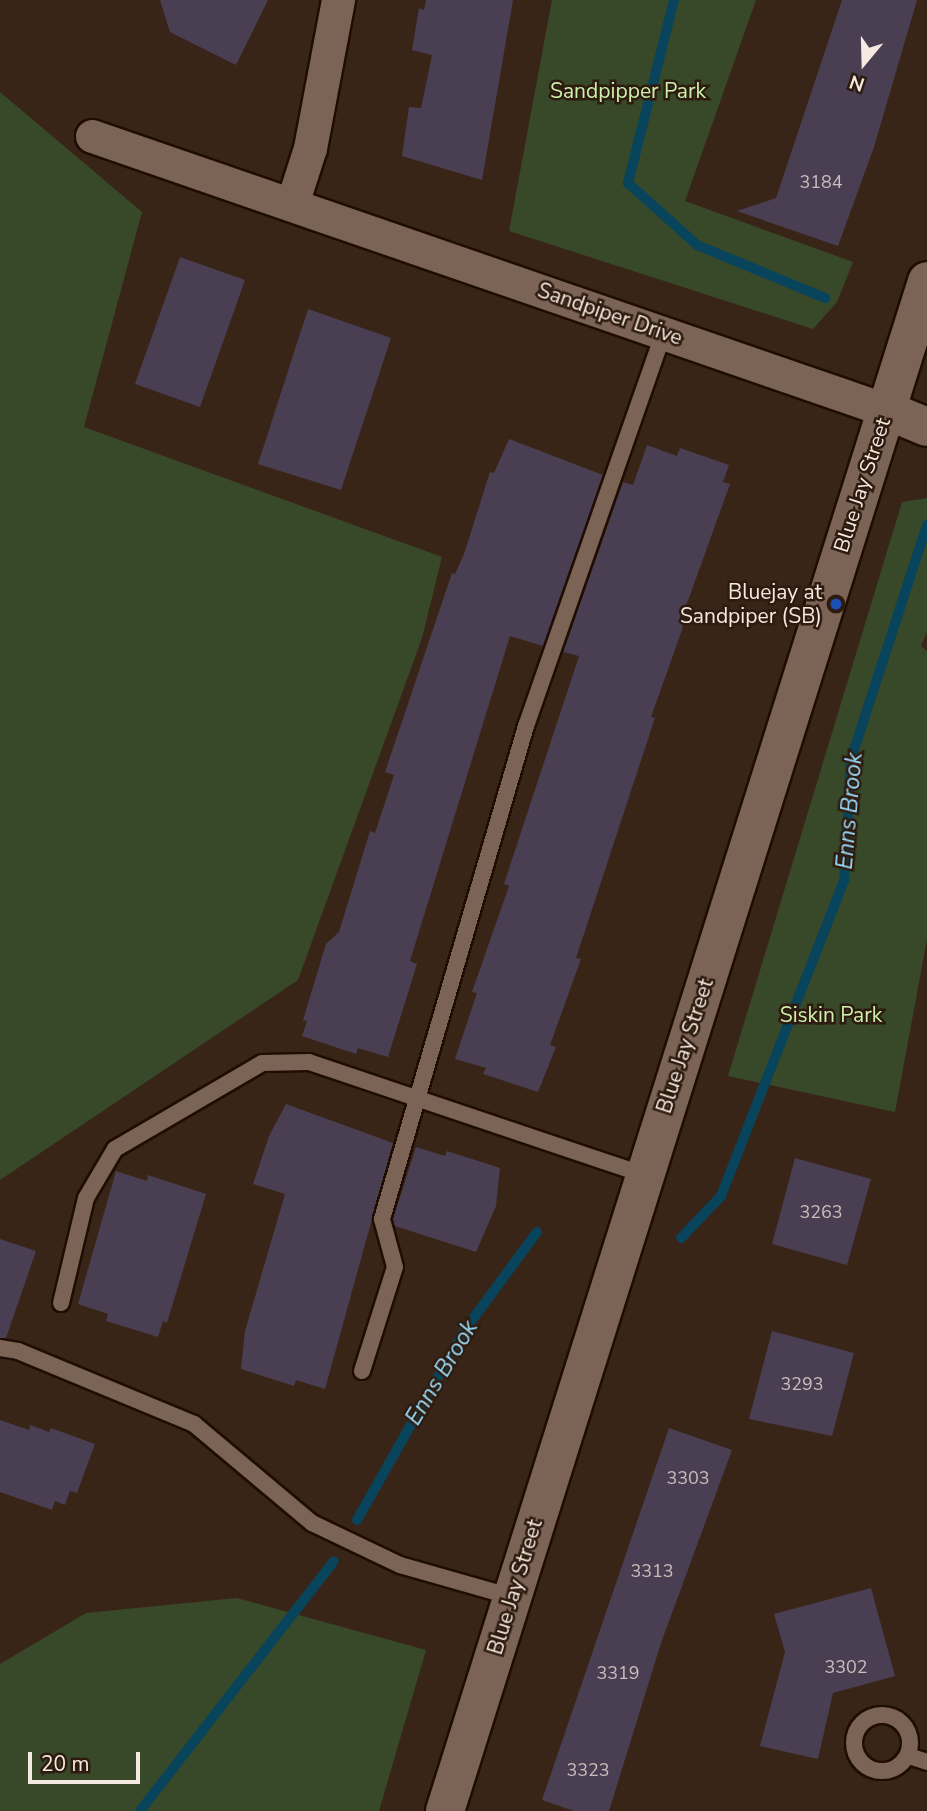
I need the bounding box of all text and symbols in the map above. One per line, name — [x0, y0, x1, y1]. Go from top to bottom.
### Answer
north arrow — [829, 28, 899, 98]
text: N — [846, 68, 868, 97]
park label: Sandpipper Park — [550, 78, 706, 104]
house number: 3184 — [799, 171, 843, 193]
street label: Sandpiper Drive — [534, 277, 686, 351]
street label: Blue Jay Street — [828, 414, 896, 556]
place label: Bluejay at Sandpiper (SB) — [680, 579, 822, 629]
marker: Bluejay at Sandpiper (SB) — [828, 596, 844, 612]
water label: Enns Brook — [831, 751, 869, 871]
street label: Blue Jay Street — [651, 975, 719, 1117]
park label: Siskin Park — [780, 1002, 882, 1028]
house number: 3263 — [799, 1201, 843, 1223]
water label: Enns Brook — [400, 1316, 484, 1430]
house number: 3293 — [780, 1373, 824, 1395]
house number: 3303 — [666, 1467, 710, 1489]
street label: Blue Jay Street — [482, 1516, 548, 1658]
house number: 3313 — [630, 1560, 674, 1582]
house number: 3302 — [824, 1656, 868, 1678]
house number: 3319 — [596, 1662, 640, 1684]
scale bar — [32, 1738, 144, 1782]
text: 20 m — [41, 1750, 90, 1778]
house number: 3323 — [566, 1759, 610, 1781]

